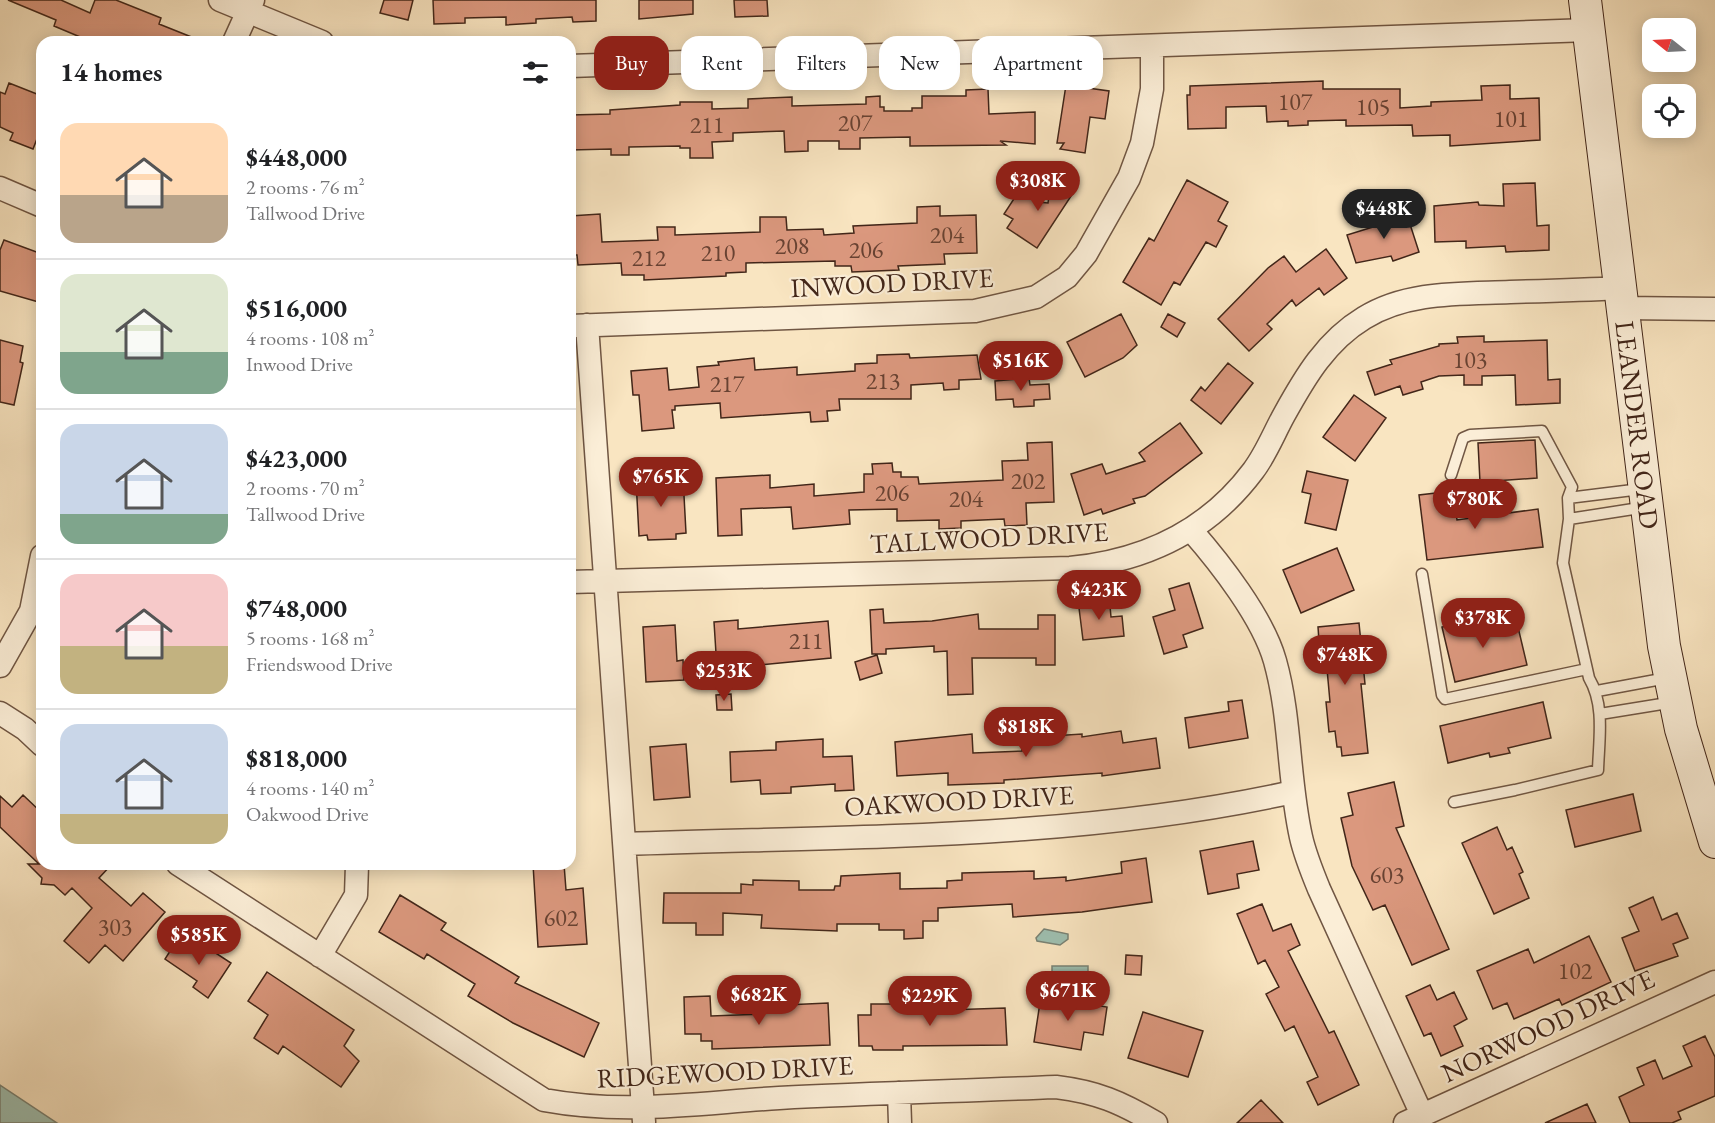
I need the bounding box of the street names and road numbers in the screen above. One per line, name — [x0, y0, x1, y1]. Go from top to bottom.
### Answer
street label: INWOOD DRIVE — [789, 260, 994, 305]
street label: LEANDER ROAD — [1607, 319, 1668, 531]
street label: TALLWOOD DRIVE — [869, 514, 1109, 561]
street label: OAKWOOD DRIVE — [843, 777, 1075, 824]
street label: NORWOOD DRIVE — [1436, 961, 1660, 1090]
street label: RIDGEWOOD DRIVE — [596, 1047, 854, 1096]

